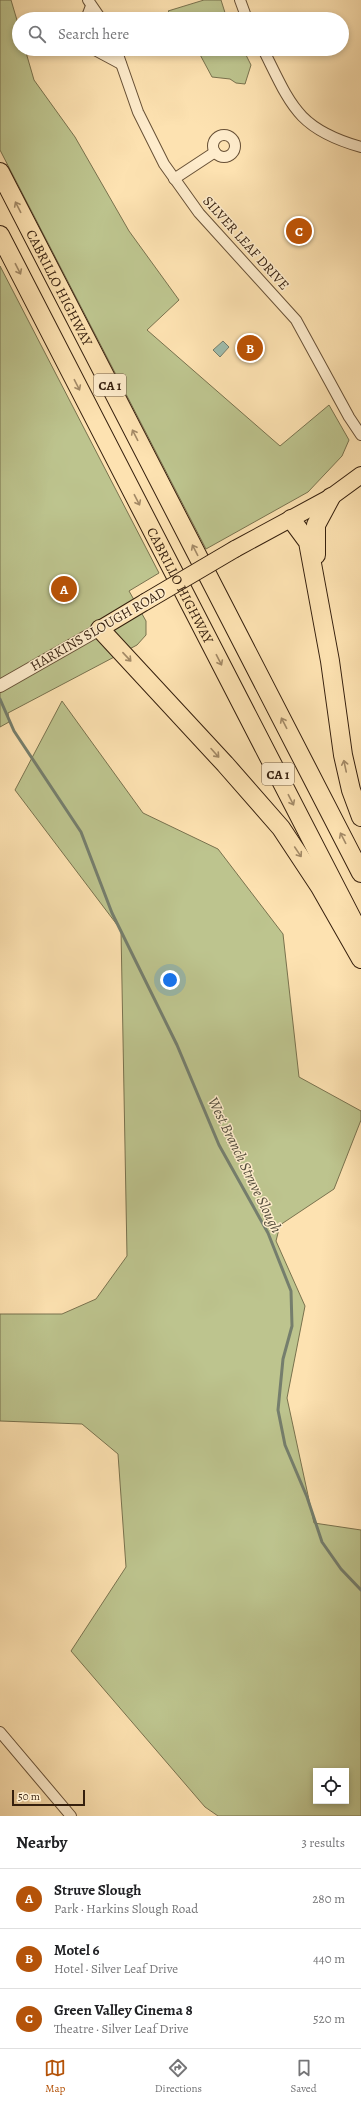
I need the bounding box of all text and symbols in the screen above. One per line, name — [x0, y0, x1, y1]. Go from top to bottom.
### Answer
search box — [12, 12, 349, 56]
icon: search — [26, 23, 48, 45]
text: Search here — [58, 24, 129, 44]
street label: SILVER LEAF DRIVE — [199, 192, 293, 294]
one-way arrow — [14, 201, 21, 213]
pin: C — [286, 216, 312, 246]
street label: CABRILLO HIGHWAY — [22, 226, 98, 349]
one-way arrow — [15, 263, 22, 275]
pin: B — [237, 333, 263, 363]
road number: CA 1 — [94, 374, 126, 396]
one-way arrow — [74, 379, 82, 391]
one-way arrow — [131, 429, 139, 441]
one-way arrow — [134, 494, 141, 506]
street label: CABRILLO HIGHWAY — [143, 524, 218, 647]
one-way arrow — [191, 545, 198, 557]
pin: A — [51, 574, 77, 604]
street label: HARKINS SLOUGH ROAD — [27, 583, 169, 675]
one-way arrow — [122, 652, 131, 662]
one-way arrow — [215, 653, 223, 665]
one-way arrow — [279, 717, 287, 729]
one-way arrow — [210, 748, 219, 758]
one-way arrow — [341, 760, 349, 773]
road number: CA 1 — [262, 763, 294, 785]
one-way arrow — [288, 794, 295, 806]
one-way arrow — [339, 832, 346, 844]
one-way arrow — [294, 847, 302, 858]
your location — [160, 970, 180, 990]
water label: West Branch Struve Slough — [203, 1094, 287, 1236]
map controls — [313, 1768, 349, 1804]
button: locate — [313, 1768, 349, 1804]
scale bar — [12, 1788, 85, 1807]
text: 50 m — [18, 1789, 40, 1804]
text: Nearby — [16, 1831, 67, 1854]
text: 3 results — [301, 1834, 345, 1851]
text: Struve Slough — [54, 1880, 141, 1900]
text: A — [25, 1890, 33, 1907]
text: 280 m — [312, 1890, 345, 1907]
text: Park · Harkins Slough Road — [54, 1900, 198, 1917]
text: Motel 6 — [54, 1940, 100, 1960]
text: B — [25, 1950, 33, 1967]
text: 440 m — [313, 1950, 345, 1967]
text: Hotel · Silver Leaf Drive — [54, 1960, 178, 1977]
text: Green Valley Cinema 8 — [54, 2000, 193, 2020]
text: C — [25, 2010, 33, 2027]
text: 520 m — [313, 2010, 345, 2027]
text: Theatre · Silver Leaf Drive — [54, 2020, 189, 2037]
tab: Map — [44, 2057, 66, 2096]
tab: Directions — [155, 2057, 202, 2096]
tab: Saved — [291, 2057, 317, 2096]

